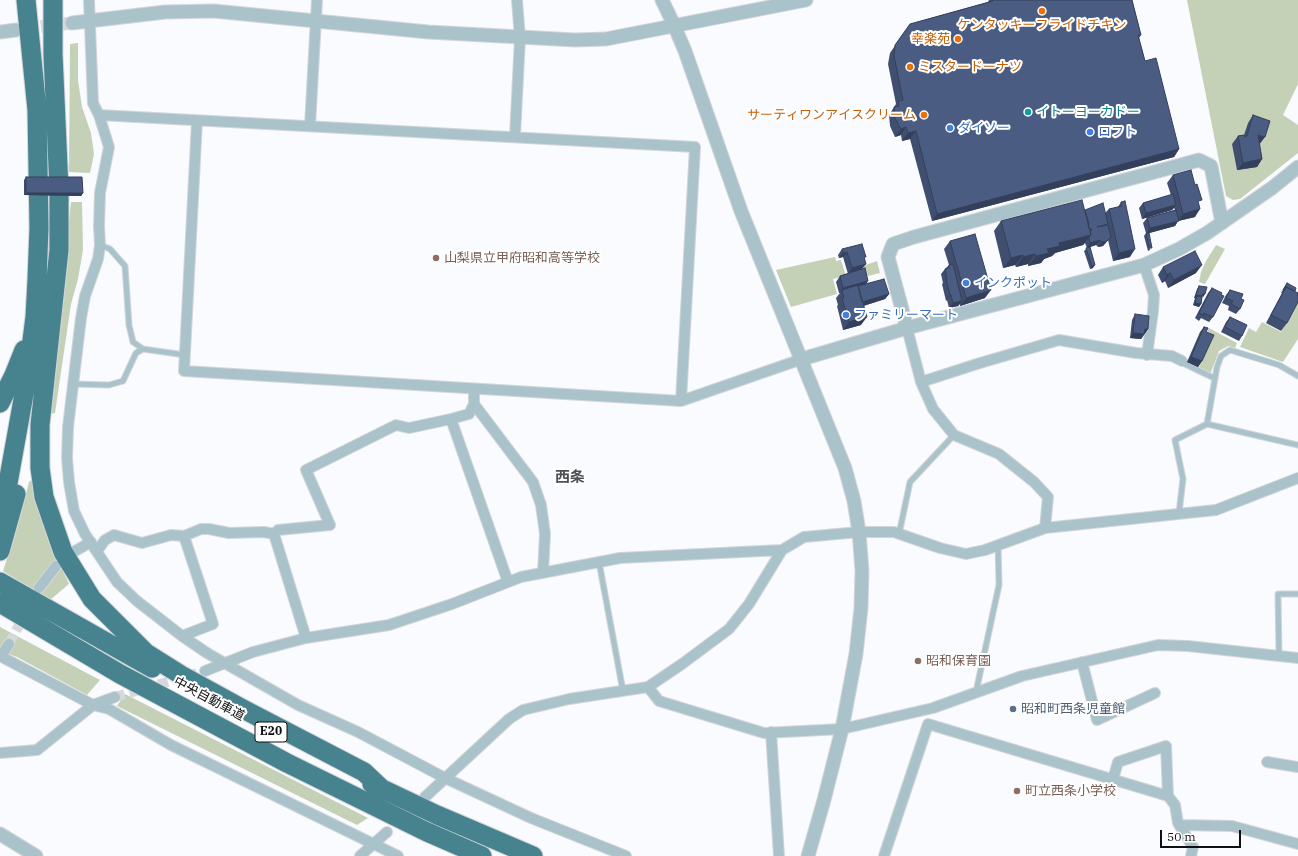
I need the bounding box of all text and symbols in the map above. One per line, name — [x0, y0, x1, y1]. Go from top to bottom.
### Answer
marker: ケンタッキーフライドチキン — [1037, 6, 1047, 16]
place label: ケンタッキーフライドチキン — [958, 17, 1126, 33]
place label: 幸楽苑 — [911, 31, 950, 47]
marker: 幸楽苑 — [953, 34, 963, 44]
place label: ミスタードーナツ — [918, 59, 1022, 75]
marker: ミスタードーナツ — [905, 62, 915, 72]
place label: イトーヨーカドー — [1036, 104, 1140, 120]
place label: サーティワンアイスクリーム — [747, 107, 916, 123]
marker: イトーヨーカドー — [1023, 107, 1033, 117]
marker: サーティワンアイスクリーム — [919, 110, 929, 120]
place label: ダイソー — [958, 120, 1010, 136]
marker: ダイソー — [945, 123, 955, 133]
place label: ロフト — [1098, 124, 1137, 140]
marker: ロフト — [1085, 127, 1095, 137]
place label: 山梨県立甲府昭和高等学校 — [444, 250, 600, 266]
marker: 山梨県立甲府昭和高等学校 — [431, 253, 441, 263]
place label: インクポット — [974, 275, 1052, 291]
marker: インクポット — [961, 278, 971, 288]
place label: ファミリーマート — [854, 307, 958, 323]
marker: ファミリーマート — [841, 310, 851, 320]
district label: 西条 — [555, 469, 585, 487]
place label: 昭和保育園 — [926, 653, 991, 669]
marker: 昭和保育園 — [913, 656, 923, 666]
street label: 中央自動車道 — [171, 674, 247, 724]
place label: 昭和町西条児童館 — [1021, 701, 1125, 717]
marker: 昭和町西条児童館 — [1008, 704, 1018, 714]
road number: E20 — [255, 722, 287, 742]
place label: 町立西条小学校 — [1025, 783, 1116, 799]
marker: 町立西条小学校 — [1012, 786, 1022, 796]
scale bar — [1162, 822, 1243, 848]
text: 50 m — [1167, 829, 1196, 844]

